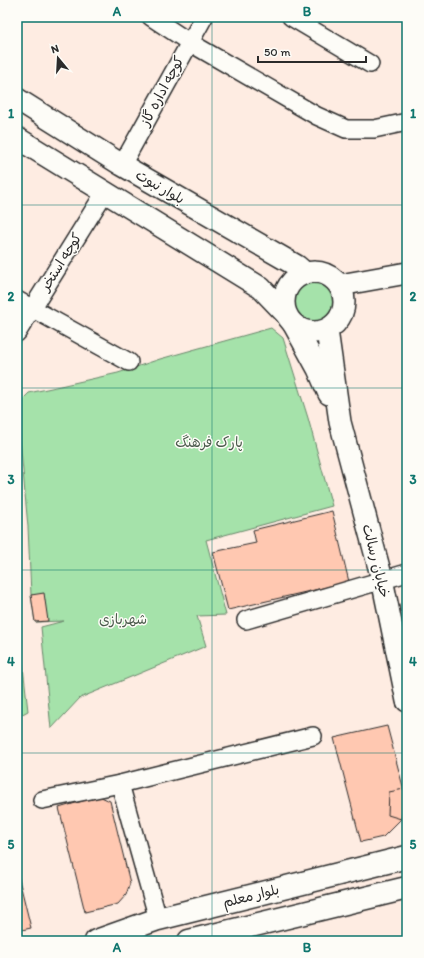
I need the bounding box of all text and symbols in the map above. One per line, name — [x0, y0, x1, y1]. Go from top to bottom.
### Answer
text: A — [112, 4, 122, 19]
text: B — [303, 4, 312, 19]
north arrow — [38, 38, 78, 78]
scale bar — [258, 38, 366, 64]
text: N — [50, 42, 61, 56]
text: 50 m — [264, 45, 290, 59]
street label: کوچه اداره گاز — [136, 53, 188, 130]
text: 1 — [8, 106, 14, 121]
text: 1 — [410, 106, 416, 121]
street label: بلوار نبوت — [132, 166, 188, 208]
street label: کوچه استخر — [36, 230, 86, 296]
text: 2 — [8, 289, 15, 304]
text: 2 — [410, 289, 417, 304]
park label: پارک فرهنگ — [175, 434, 243, 452]
text: 3 — [7, 472, 15, 487]
text: 3 — [409, 472, 417, 487]
street label: خیابان رسالت — [359, 522, 393, 600]
park label: شهربازی — [99, 611, 147, 628]
text: 4 — [7, 654, 15, 669]
text: 4 — [409, 654, 417, 669]
text: 5 — [8, 837, 15, 852]
text: 5 — [410, 837, 417, 852]
street label: بلوار معلم — [221, 881, 281, 913]
text: A — [112, 940, 122, 955]
text: B — [303, 940, 312, 955]

